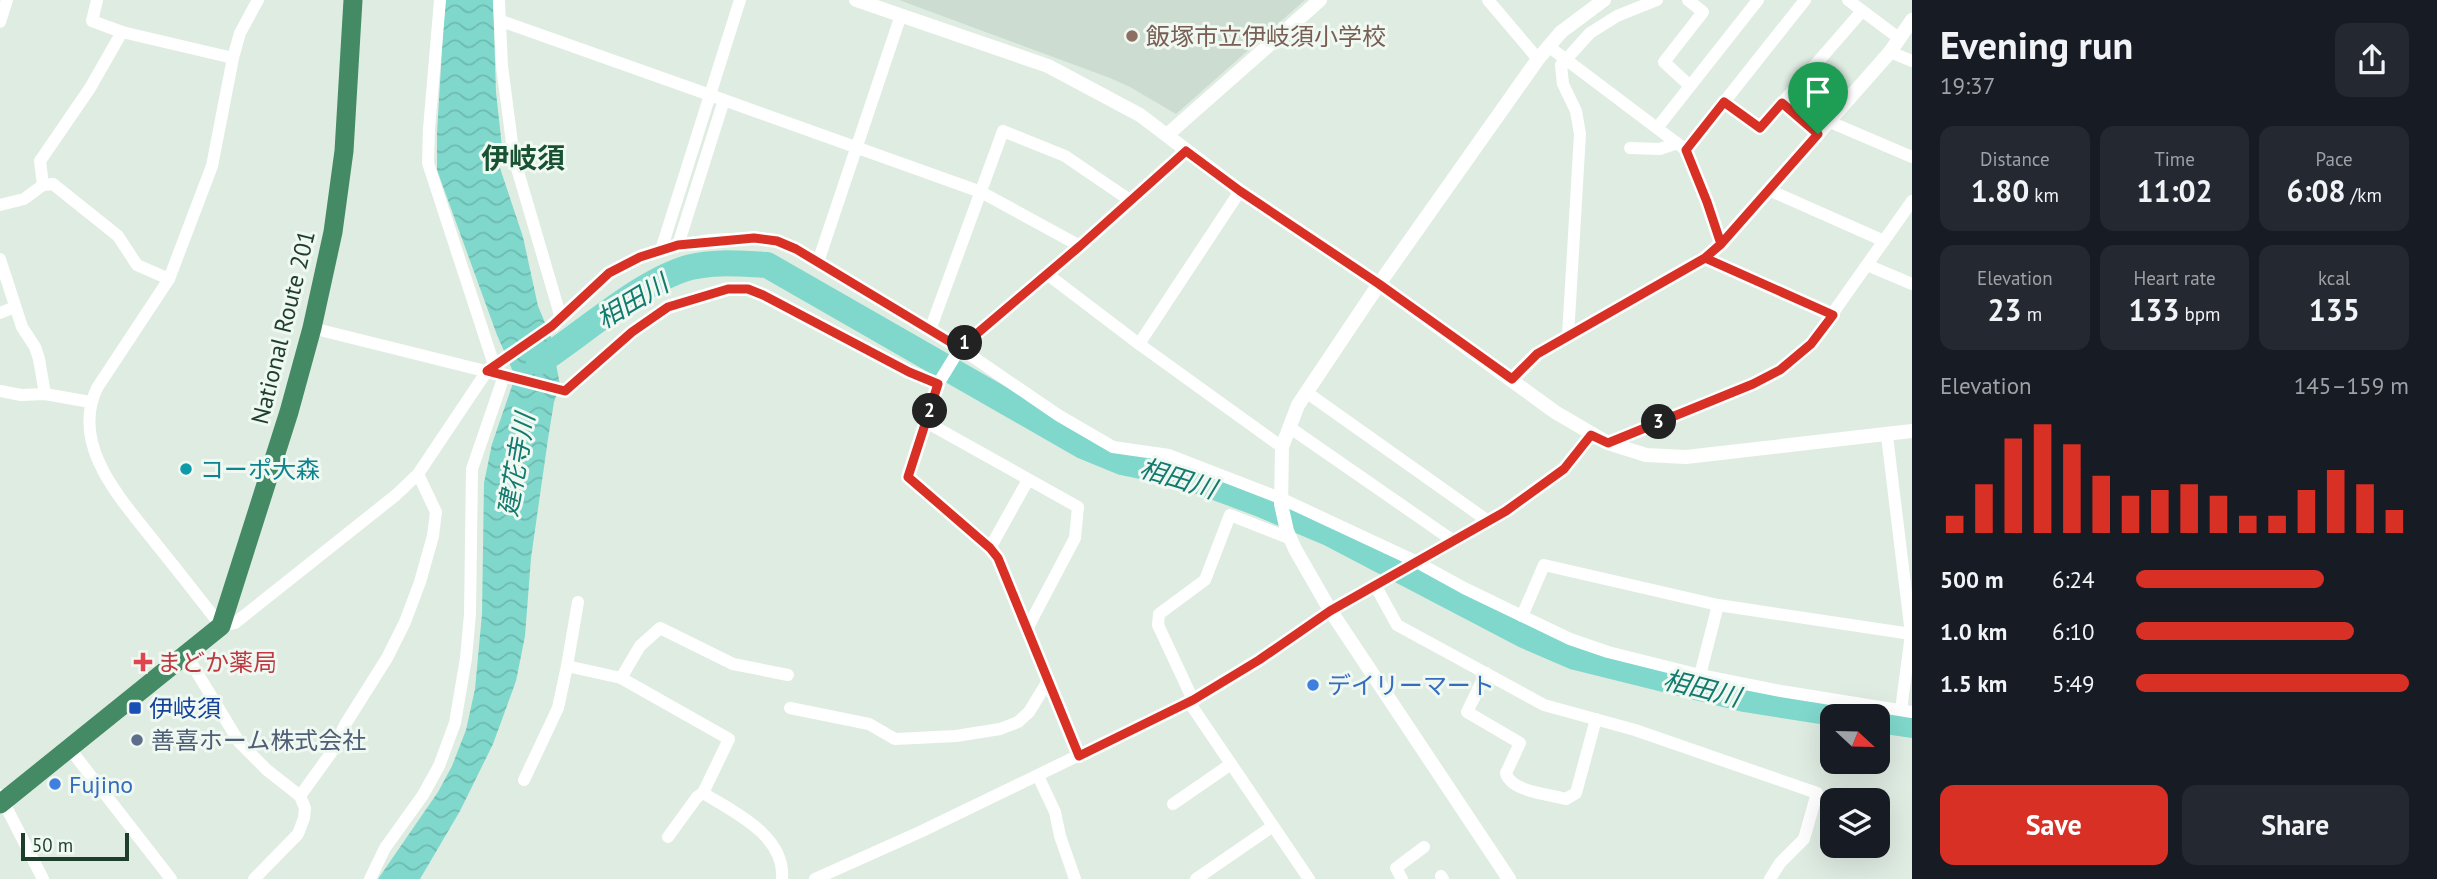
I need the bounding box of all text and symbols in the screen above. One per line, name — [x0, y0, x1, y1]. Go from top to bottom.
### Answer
text: Evening run — [1940, 20, 2133, 69]
place label: 飯塚市立伊岐須小学校 — [1146, 21, 1386, 52]
button: share — [2335, 23, 2409, 97]
marker: 飯塚市立伊岐須小学校 — [1124, 28, 1140, 44]
pin — [1788, 62, 1848, 134]
text: 19:37 — [1940, 71, 1995, 100]
icon: arrive — [1799, 73, 1837, 111]
district label: 伊岐須 — [481, 139, 565, 176]
text: Distance — [1980, 147, 2050, 171]
text: Time — [2154, 147, 2195, 171]
text: Pace — [2316, 147, 2353, 171]
text: 1.80 — [1971, 171, 2029, 210]
text: 11:02 — [2136, 171, 2213, 210]
text: 6:08 — [2286, 171, 2346, 210]
text: km — [2029, 183, 2059, 207]
text: /km — [2346, 183, 2382, 207]
street label: National Route 201 — [244, 227, 322, 427]
water label: 相田川 — [590, 265, 676, 335]
text: Elevation — [1977, 266, 2053, 290]
text: Heart rate — [2133, 266, 2216, 290]
text: kcal — [2318, 266, 2350, 290]
text: 23 — [1988, 290, 2022, 329]
text: 133 — [2128, 290, 2179, 329]
text: 135 — [2309, 290, 2360, 329]
text: m — [2022, 302, 2042, 326]
text: bpm — [2179, 302, 2221, 326]
pin: 1 — [948, 326, 982, 360]
text: 1 — [959, 330, 970, 354]
text: Elevation — [1940, 371, 2032, 400]
text: 145–159 m — [2294, 371, 2409, 400]
pin: 2 — [912, 394, 948, 428]
text: 2 — [924, 398, 935, 422]
pin: 3 — [1642, 404, 1676, 440]
water label: 建花寺川 — [491, 408, 542, 519]
text: 3 — [1653, 409, 1664, 433]
water label: 相田川 — [1136, 451, 1223, 506]
place label: コーポ大森 — [200, 454, 320, 485]
marker: コーポ大森 — [178, 461, 194, 477]
text: 500 m — [1940, 565, 2003, 594]
text: 6:24 — [2052, 565, 2095, 594]
text: 1.0 km — [1940, 617, 2007, 646]
text: 6:10 — [2052, 617, 2095, 646]
place label: まどか薬局 — [157, 647, 277, 678]
marker: まどか薬局 — [135, 654, 151, 670]
water label: 相田川 — [1660, 663, 1747, 714]
text: 1.5 km — [1940, 669, 2007, 698]
text: 5:49 — [2052, 669, 2095, 698]
place label: デイリーマート — [1327, 670, 1495, 701]
marker: デイリーマート — [1305, 677, 1321, 693]
place label: 伊岐須 — [149, 693, 221, 724]
marker: 伊岐須 — [127, 700, 143, 716]
north arrow — [1820, 704, 1890, 774]
map controls — [1820, 704, 1890, 858]
place label: 善喜ホーム株式会社 — [151, 725, 366, 756]
marker: 善喜ホーム株式会社 — [129, 732, 145, 748]
place label: Fujino — [69, 769, 133, 800]
marker: Fujino — [47, 776, 63, 792]
button: Save — [1940, 785, 2168, 865]
button: Share — [2182, 785, 2409, 865]
button: layers — [1820, 788, 1890, 858]
scale bar — [21, 830, 130, 862]
text: 50 m — [32, 833, 73, 857]

